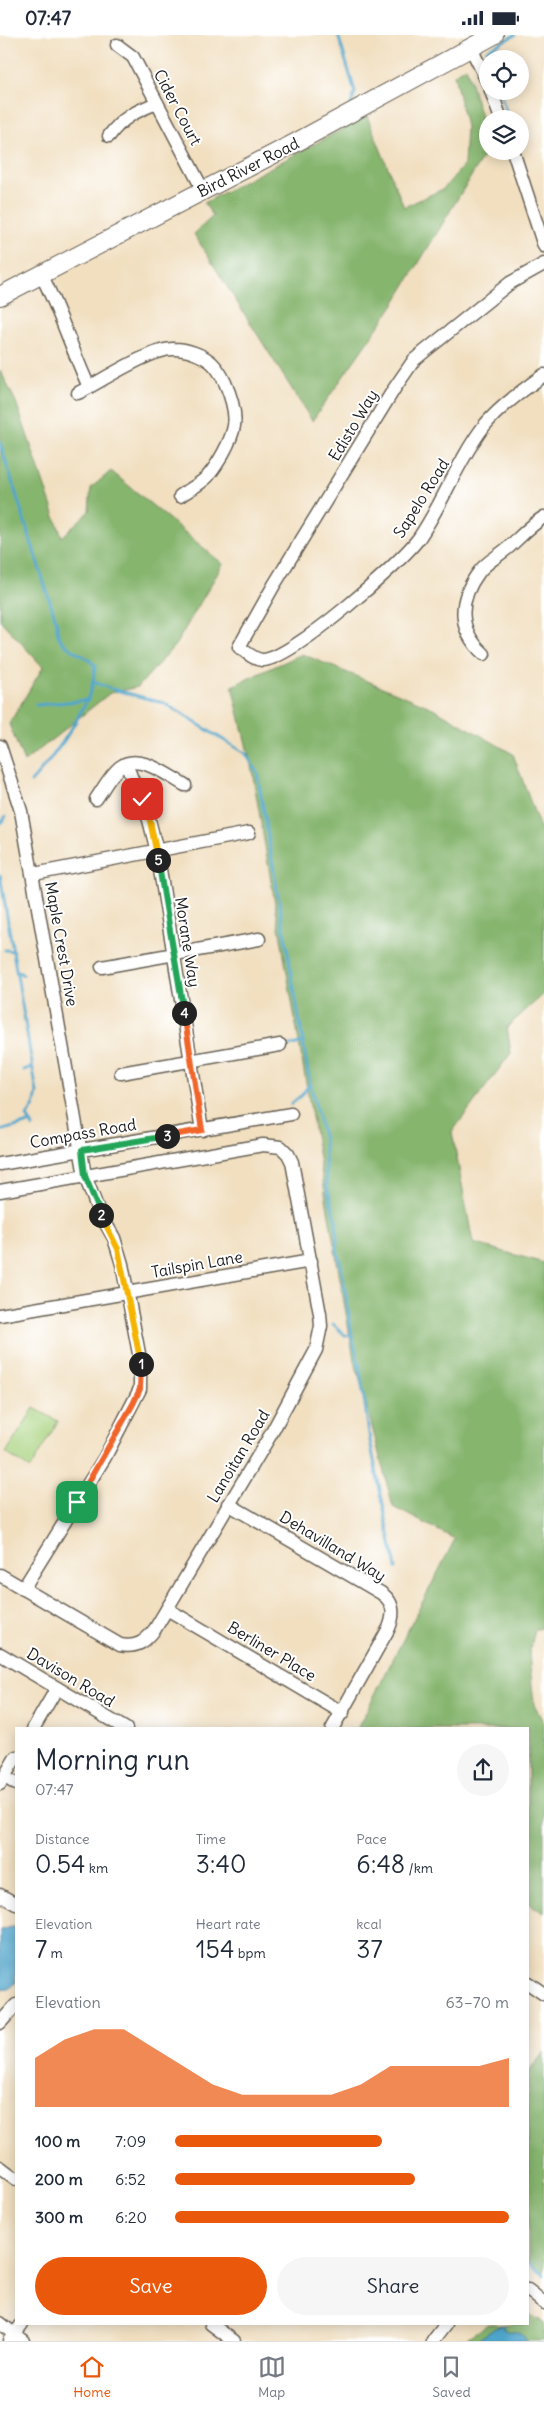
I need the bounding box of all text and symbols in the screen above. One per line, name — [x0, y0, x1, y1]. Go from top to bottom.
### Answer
text: 07:47 — [25, 6, 71, 30]
map controls — [479, 50, 529, 160]
button: locate — [479, 50, 529, 100]
street label: Cider Court — [150, 66, 207, 149]
button: layers — [479, 110, 529, 160]
street label: Bird River Road — [194, 133, 302, 201]
street label: Edisto Way — [324, 386, 382, 464]
street label: Sapelo Road — [389, 455, 453, 541]
pin — [121, 778, 163, 820]
icon: check — [128, 785, 156, 813]
pin: 5 — [146, 847, 170, 873]
text: 5 — [154, 851, 163, 869]
street label: Maple Crest Drive — [41, 880, 83, 1008]
street label: Morane Way — [171, 895, 205, 989]
pin: 4 — [172, 1001, 196, 1025]
text: 4 — [180, 1004, 189, 1022]
street label: Compass Road — [28, 1114, 138, 1152]
pin: 3 — [154, 1123, 180, 1149]
text: 3 — [164, 1127, 171, 1145]
pin: 2 — [88, 1203, 114, 1227]
text: 2 — [98, 1206, 105, 1224]
street label: Tailspin Lane — [150, 1246, 244, 1282]
pin: 1 — [128, 1351, 154, 1377]
text: 1 — [139, 1355, 144, 1373]
street label: Lanoitan Road — [202, 1406, 274, 1506]
pin — [56, 1481, 98, 1523]
icon: arrive — [63, 1488, 91, 1516]
street label: Dehavilland Way — [276, 1506, 390, 1586]
street label: Berliner Place — [224, 1617, 320, 1685]
street label: Davison Road — [24, 1643, 118, 1711]
text: Morning run — [35, 1742, 190, 1778]
button: share — [457, 1744, 509, 1796]
text: 07:47 — [35, 1779, 74, 1799]
text: Distance — [35, 1830, 90, 1848]
text: Time — [196, 1830, 226, 1848]
text: Pace — [356, 1830, 387, 1848]
text: 0.54 — [35, 1848, 85, 1880]
text: 3:40 — [196, 1848, 246, 1880]
text: 6:48 — [356, 1848, 405, 1880]
text: km — [85, 1859, 108, 1877]
text: /km — [405, 1859, 433, 1877]
text: Elevation — [35, 1915, 92, 1933]
text: Heart rate — [196, 1915, 261, 1933]
text: kcal — [356, 1915, 382, 1933]
text: 7 — [35, 1933, 47, 1965]
text: 154 — [196, 1933, 234, 1965]
text: 37 — [356, 1933, 383, 1965]
text: m — [47, 1944, 63, 1962]
text: bpm — [234, 1944, 266, 1962]
text: Elevation — [35, 1992, 101, 2012]
text: 63–70 m — [445, 1992, 509, 2012]
text: 100 m — [35, 2131, 80, 2151]
text: 7:09 — [115, 2131, 146, 2151]
text: 200 m — [35, 2169, 83, 2189]
text: 6:52 — [115, 2169, 146, 2189]
text: 300 m — [35, 2207, 83, 2227]
text: 6:20 — [115, 2207, 147, 2227]
button: Save — [35, 2257, 267, 2315]
button: Share — [277, 2257, 509, 2315]
tab: Home — [73, 2353, 111, 2401]
tab: Map — [258, 2353, 286, 2401]
tab: Saved — [432, 2353, 471, 2401]

